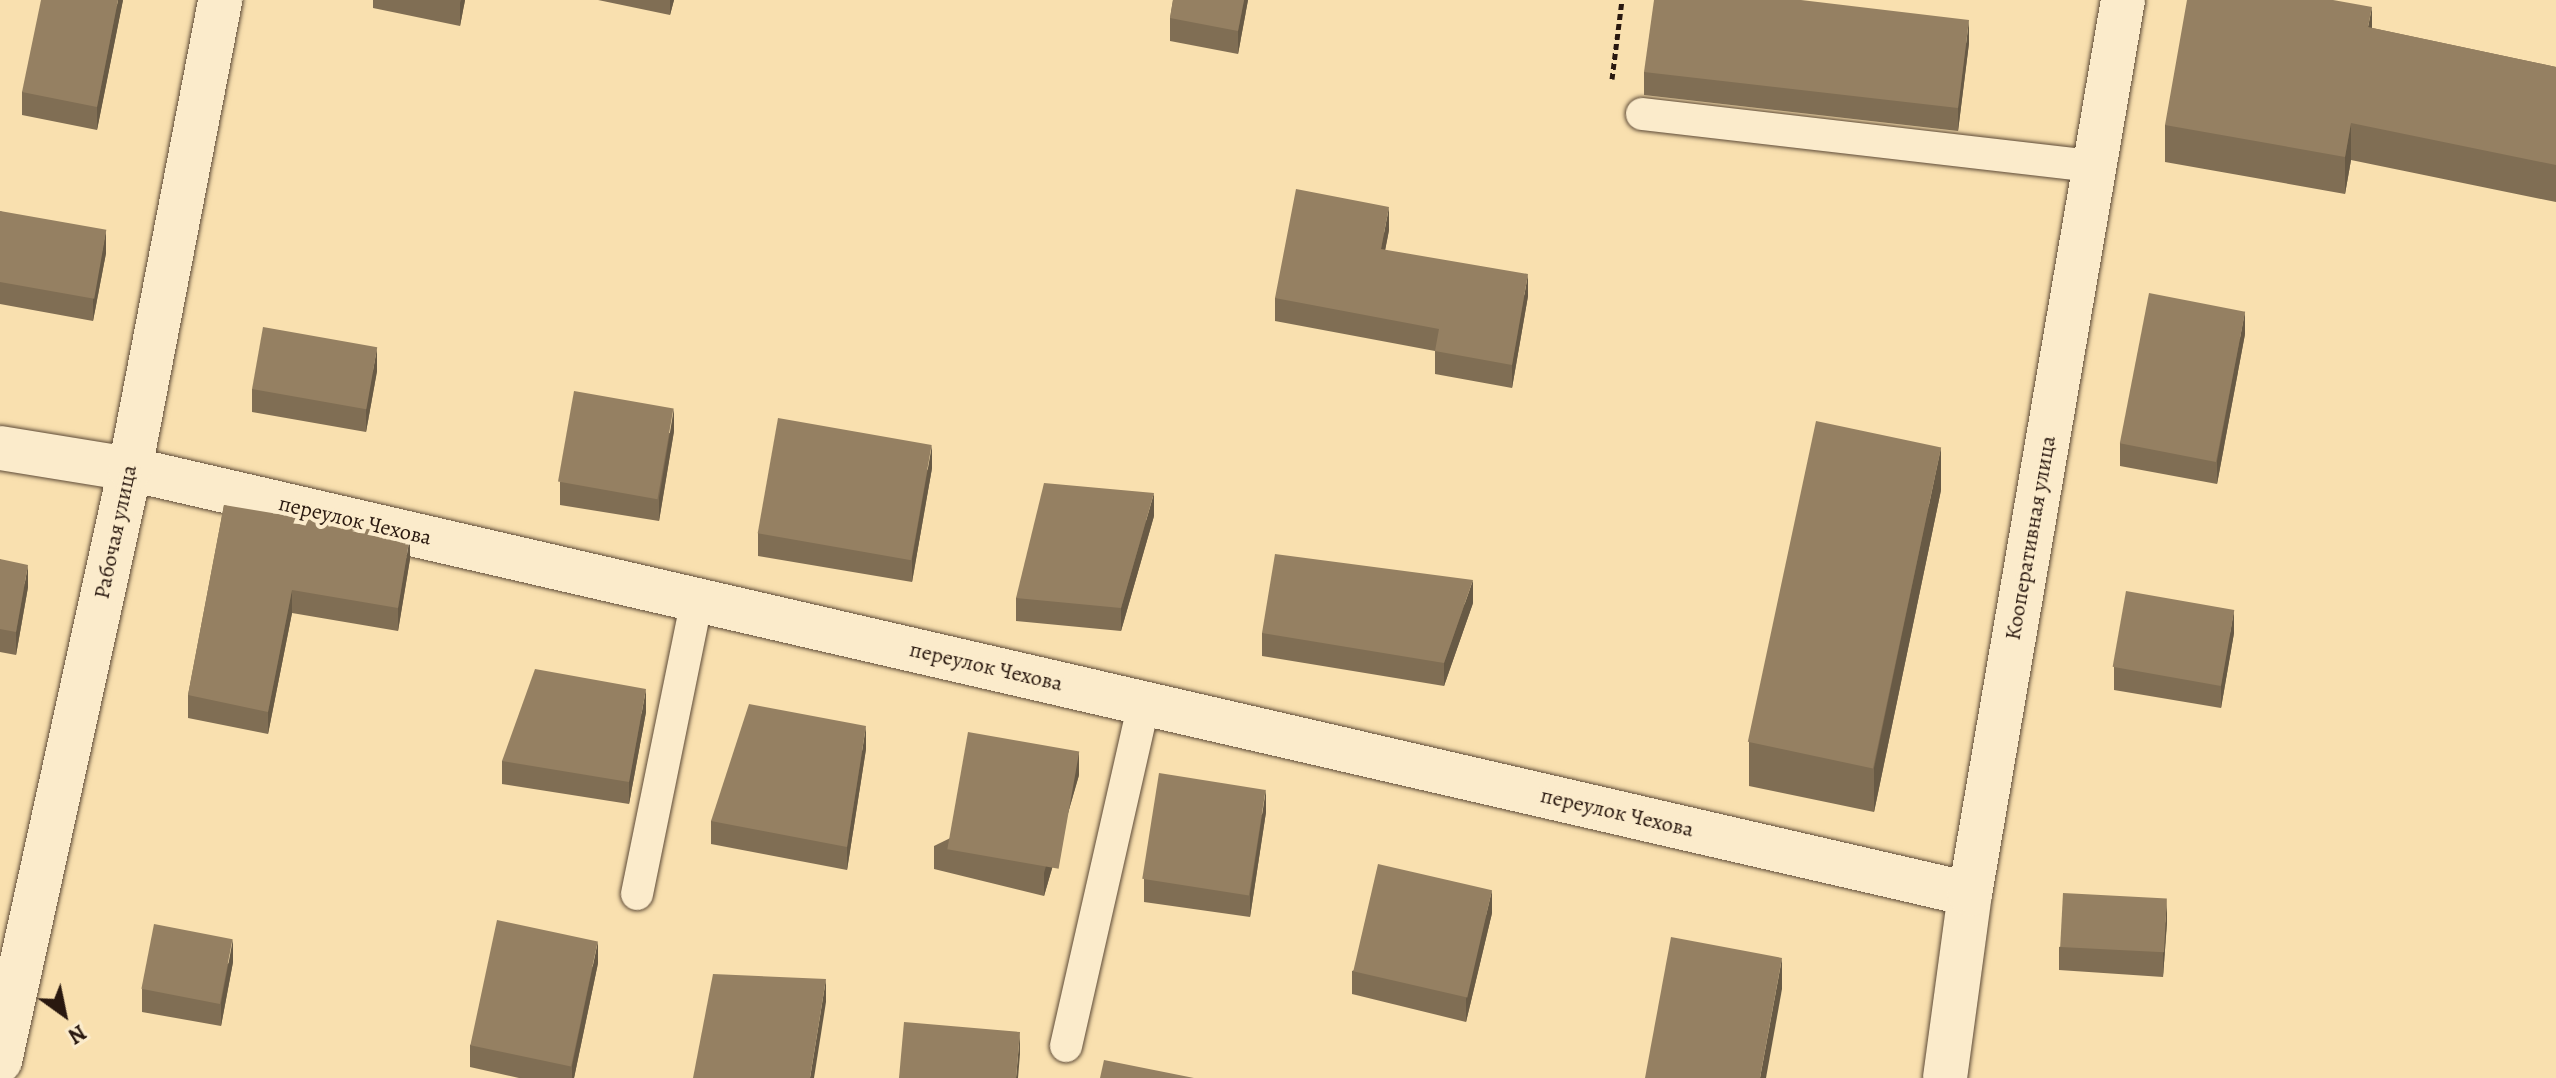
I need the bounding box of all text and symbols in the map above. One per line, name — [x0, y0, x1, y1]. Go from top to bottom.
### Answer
street label: Кооперативная улица — [2000, 434, 2062, 642]
street label: Рабочая улица — [89, 463, 143, 601]
street label: переулок Чехова — [276, 491, 434, 551]
street label: переулок Чехова — [907, 637, 1065, 697]
street label: переулок Чехова — [1538, 783, 1696, 843]
north arrow — [24, 974, 104, 1054]
text: N — [62, 1017, 92, 1051]

